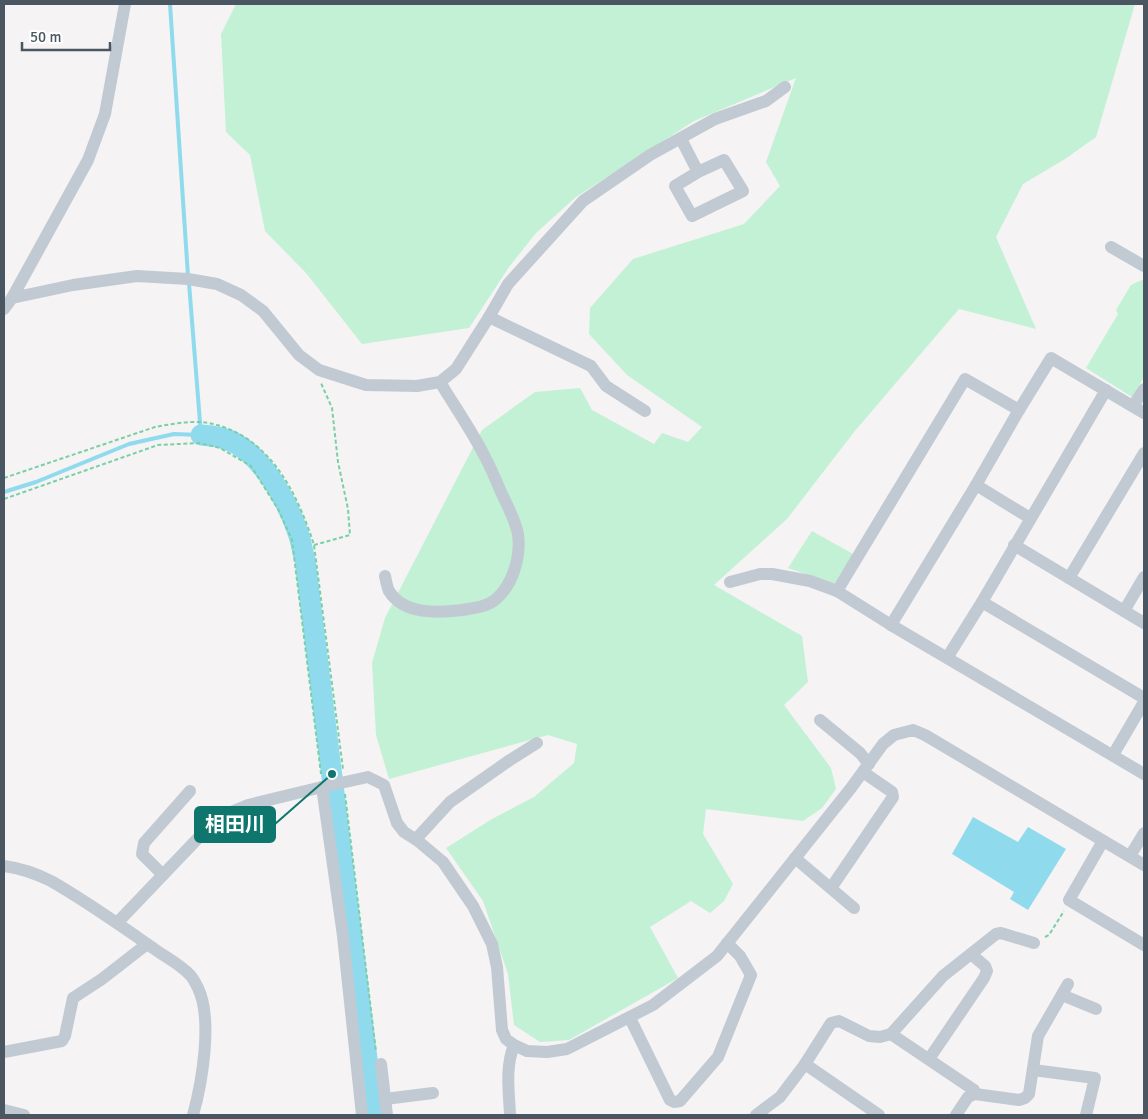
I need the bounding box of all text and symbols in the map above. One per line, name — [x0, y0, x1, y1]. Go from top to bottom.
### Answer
scale bar — [22, 20, 110, 52]
text: 50 m — [30, 28, 61, 46]
callout: 相田川 — [195, 807, 275, 842]
text: 相田川 — [205, 812, 265, 837]

